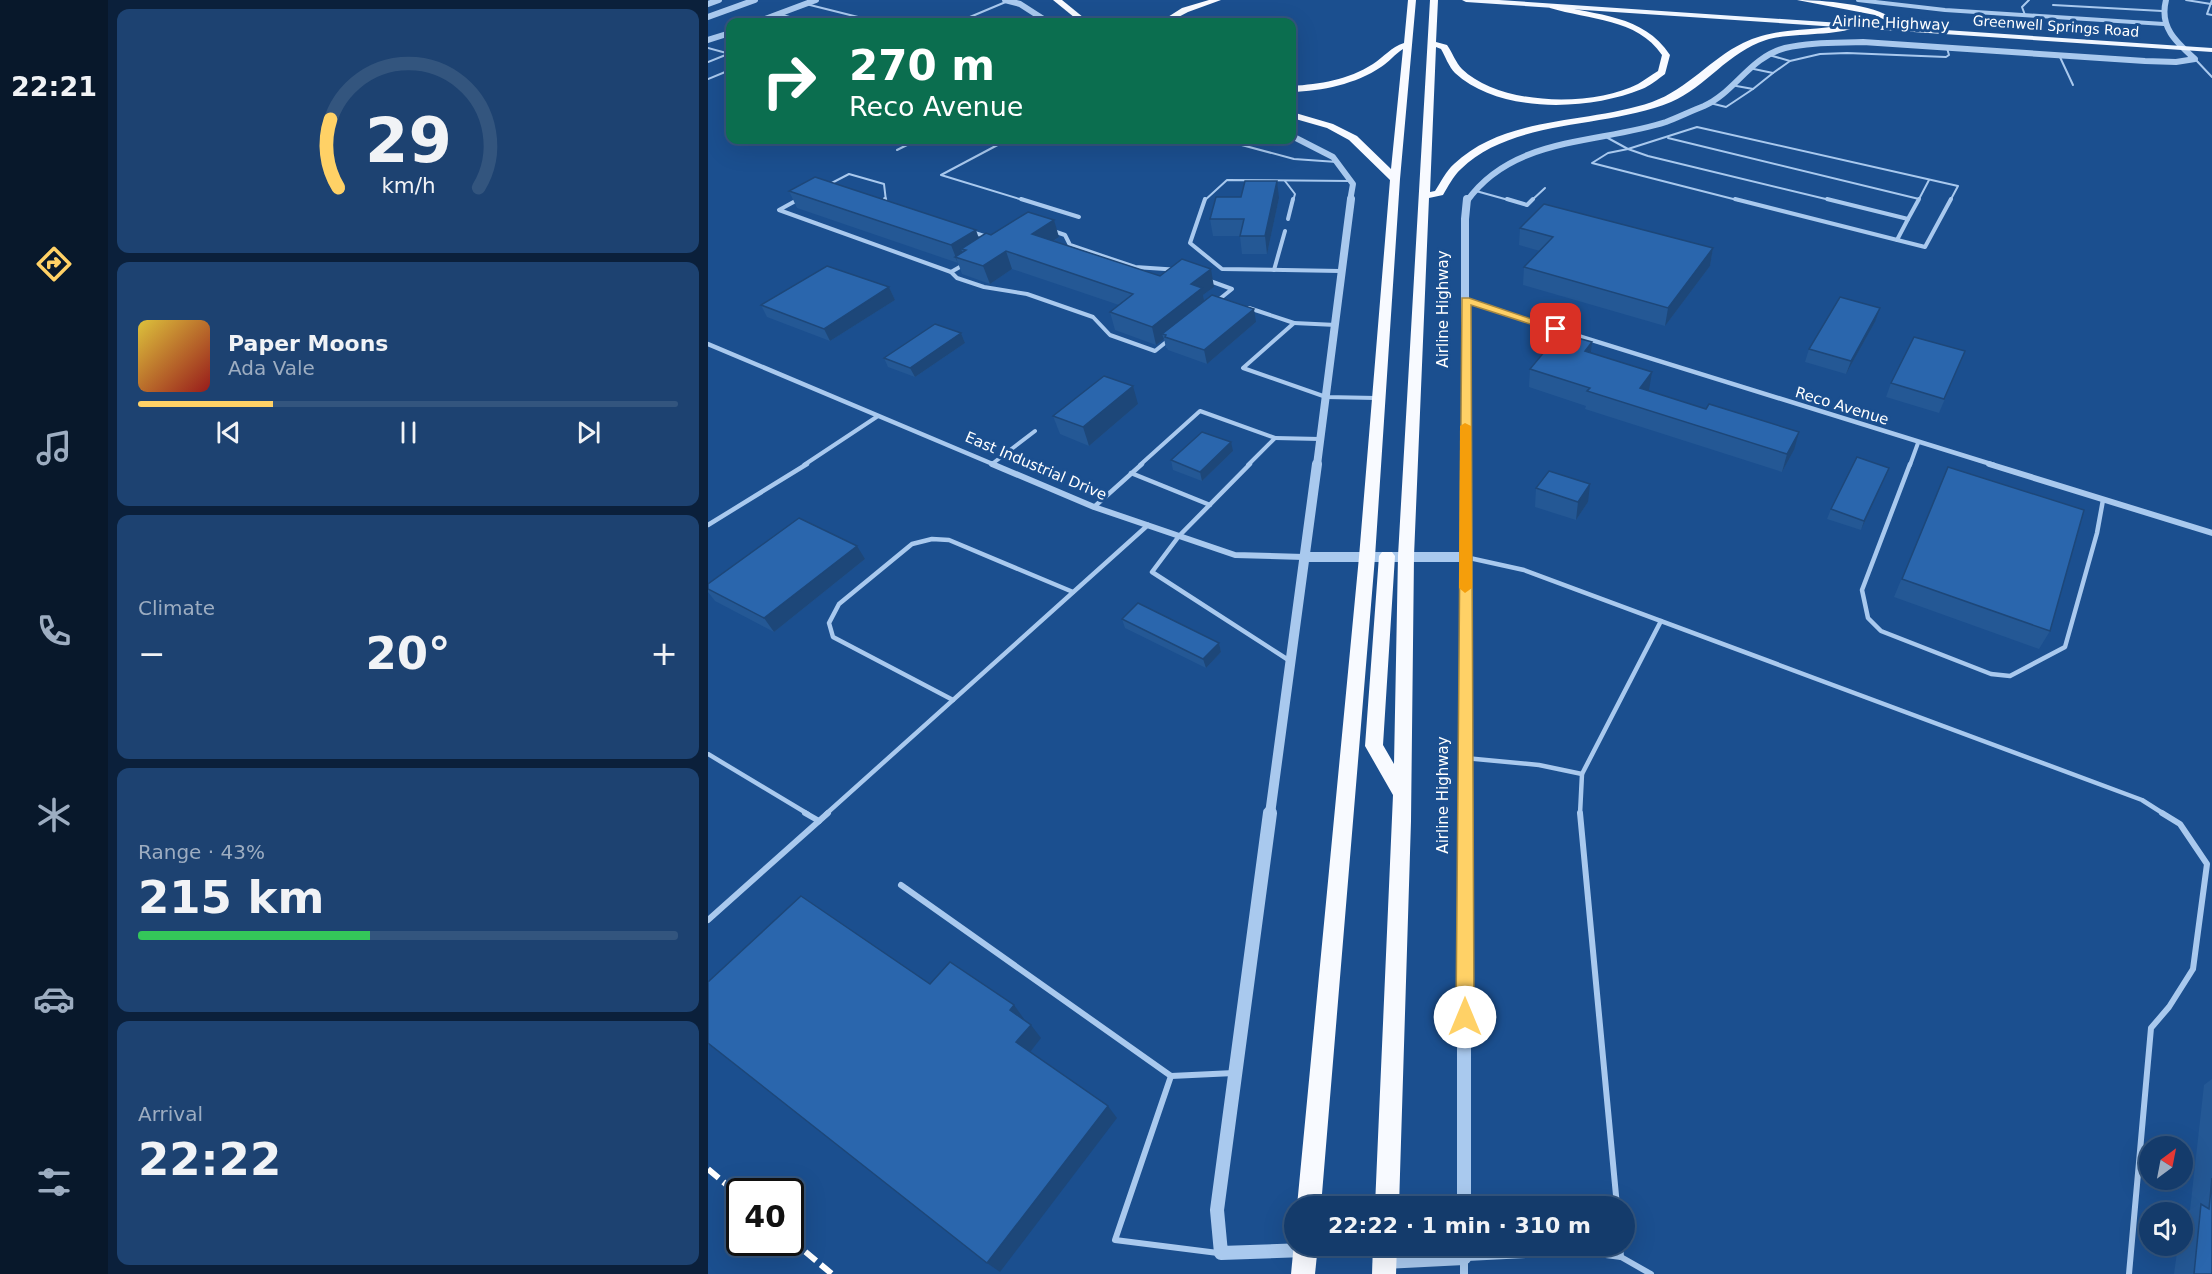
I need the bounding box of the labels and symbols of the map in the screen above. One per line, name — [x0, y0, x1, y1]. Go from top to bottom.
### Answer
street label: Airline Highway — [1832, 12, 1950, 34]
street label: Greenwell Springs Road — [1972, 12, 2140, 40]
street label: Airline Highway — [1434, 250, 1452, 368]
pin — [1530, 303, 1581, 354]
street label: Reco Avenue — [1793, 383, 1891, 429]
street label: East Industrial Drive — [962, 428, 1110, 504]
street label: Airline Highway — [1434, 736, 1452, 854]
position arrow — [1433, 985, 1497, 1049]
north arrow — [2139, 1136, 2193, 1190]
speed limit sign: 40 — [726, 1178, 804, 1256]

